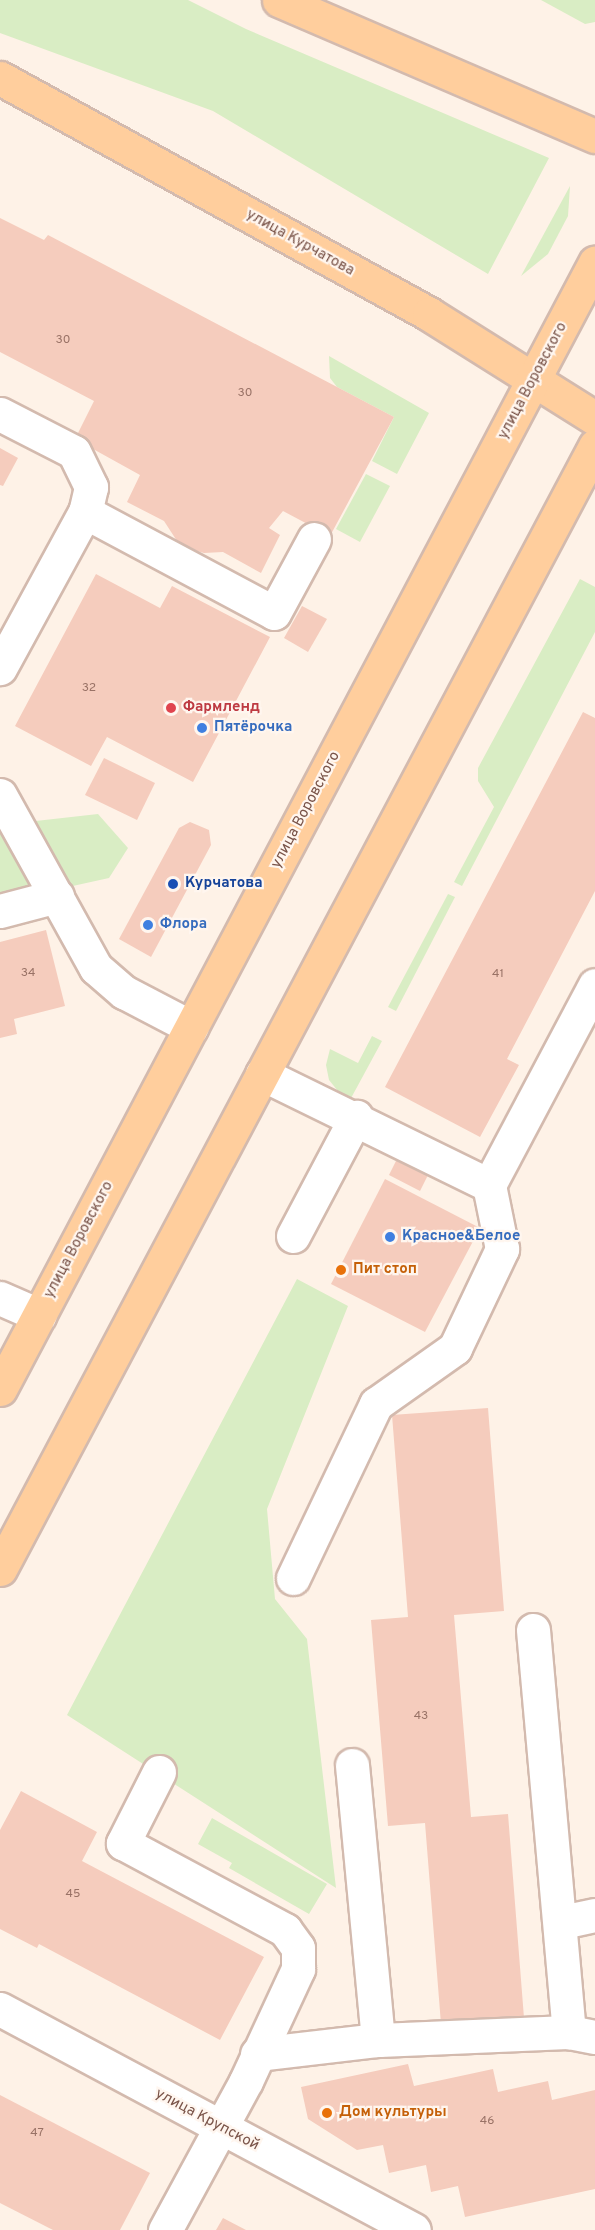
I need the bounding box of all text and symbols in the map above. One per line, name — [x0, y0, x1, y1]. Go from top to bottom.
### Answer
street label: улица Курчатова — [243, 206, 357, 280]
street label: улица Воровского — [495, 319, 571, 443]
house number: 30 — [56, 334, 70, 348]
house number: 30 — [238, 387, 252, 401]
house number: 32 — [82, 682, 96, 696]
place label: Фармленд — [183, 699, 260, 717]
marker: Фармленд — [164, 701, 178, 715]
place label: Пятёрочка — [214, 719, 292, 737]
marker: Пятёрочка — [195, 721, 209, 735]
street label: улица Воровского — [268, 748, 344, 872]
place label: Курчатова — [185, 875, 263, 893]
marker: Курчатова — [166, 877, 180, 891]
place label: Флора — [160, 916, 207, 934]
marker: Флора — [141, 918, 155, 932]
house number: 34 — [21, 967, 35, 981]
house number: 41 — [492, 968, 504, 982]
street label: улица Воровского — [41, 1178, 117, 1302]
place label: Красное&Белое — [402, 1228, 520, 1246]
marker: Красное&Белое — [383, 1230, 397, 1244]
place label: Пит стоп — [353, 1261, 417, 1279]
marker: Пит стоп — [334, 1263, 348, 1277]
house number: 43 — [414, 1710, 428, 1724]
house number: 45 — [66, 1888, 80, 1902]
street label: улица Крупской — [152, 2085, 262, 2155]
place label: Дом культуры — [339, 2104, 447, 2122]
marker: Дом культуры — [320, 2106, 334, 2120]
house number: 46 — [480, 2115, 494, 2129]
house number: 47 — [30, 2127, 44, 2141]

